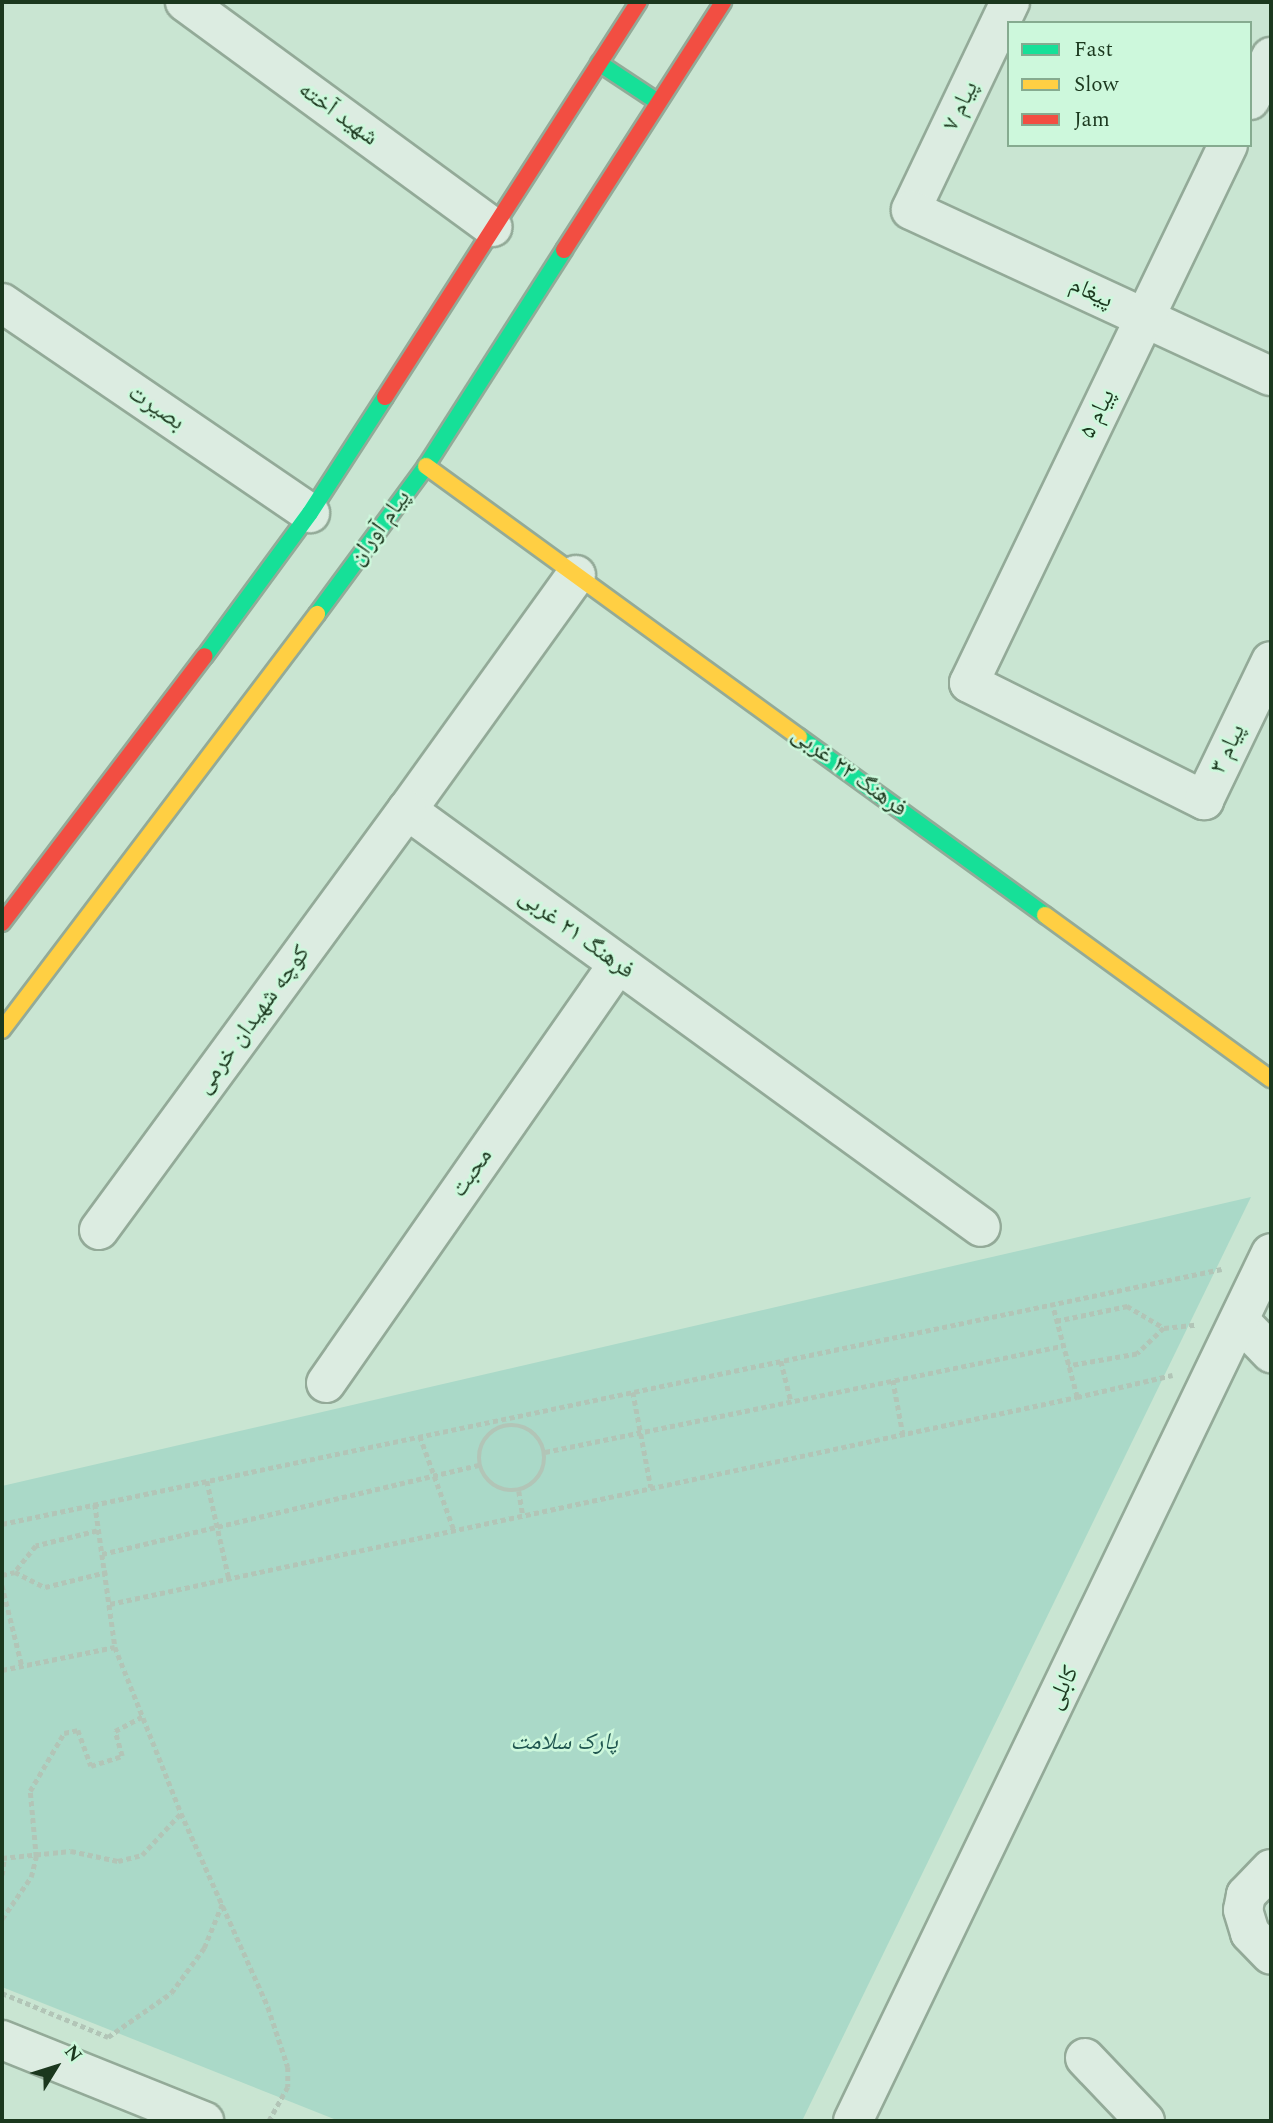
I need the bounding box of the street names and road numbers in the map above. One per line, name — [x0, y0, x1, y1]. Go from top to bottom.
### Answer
street label: شهید آخته — [293, 75, 383, 153]
street label: پیام ۷ — [937, 77, 985, 135]
street label: پیغام — [1065, 271, 1117, 315]
street label: بصیرت — [122, 379, 190, 437]
street label: پیام ۵ — [1074, 385, 1122, 443]
street label: پیام آوران — [343, 484, 417, 572]
street label: فرهنگ ۲۲ غربی — [786, 720, 912, 824]
street label: پیام ۳ — [1204, 720, 1252, 778]
street label: فرهنگ ۲۱ غربی — [513, 882, 639, 986]
street label: کوچه شهیدان خرمی — [190, 940, 316, 1100]
street label: محبت — [445, 1143, 499, 1203]
street label: کابلی — [1040, 1661, 1086, 1715]

